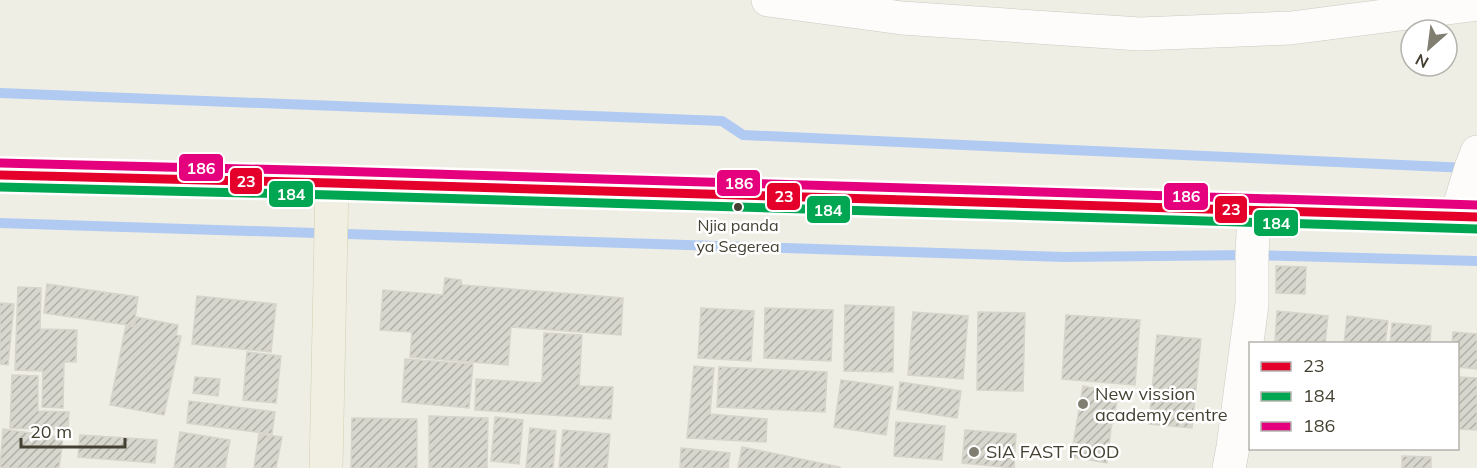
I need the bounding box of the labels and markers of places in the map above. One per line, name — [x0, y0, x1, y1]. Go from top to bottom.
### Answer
marker: Njia panda ya Segerea — [732, 201, 744, 213]
place label: Njia panda ya Segerea — [696, 215, 780, 256]
place label: New vission academy centre — [1095, 382, 1228, 426]
marker: New vission academy centre — [1076, 397, 1090, 411]
place label: SIA FAST FOOD — [986, 440, 1120, 463]
marker: SIA FAST FOOD — [967, 445, 981, 459]

